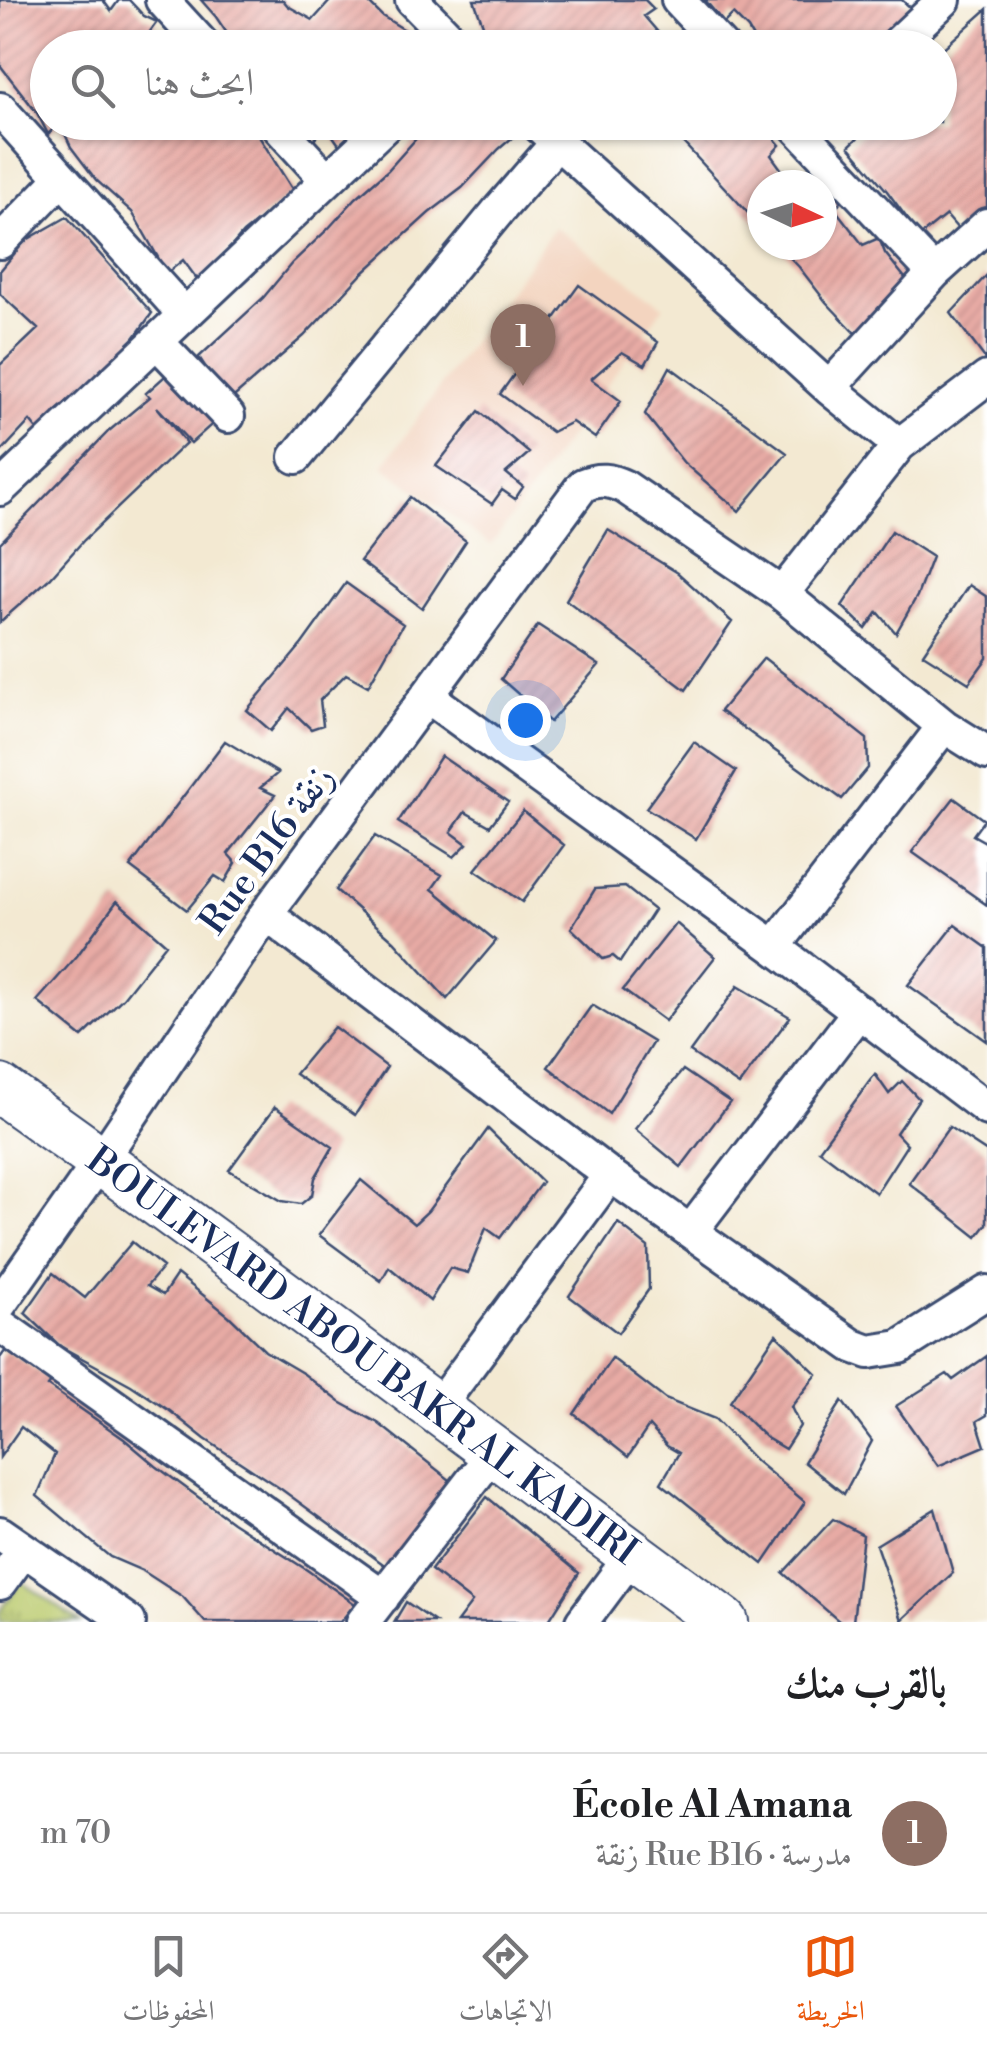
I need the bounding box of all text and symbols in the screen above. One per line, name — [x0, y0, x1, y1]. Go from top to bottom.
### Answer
search box — [30, 30, 957, 140]
icon: search — [65, 58, 120, 113]
text: ابحث هنا — [145, 60, 254, 107]
north arrow — [747, 170, 837, 260]
pin: 1 — [490, 304, 556, 386]
your location — [500, 695, 551, 746]
street label: Rue B16 زنقة — [190, 756, 345, 944]
street label: BOULEVARD ABOU BAKR AL KADIRI — [77, 1136, 647, 1576]
text: بالقرب منك — [785, 1658, 947, 1711]
text: École Al Amana — [572, 1782, 852, 1829]
text: 70 m — [40, 1813, 111, 1853]
text: 1 — [907, 1813, 922, 1853]
text: مدرسة · Rue B16 زنقة — [596, 1835, 852, 1875]
tab: المحفوظات — [122, 1929, 214, 2038]
tab: الاتجاهات — [459, 1929, 552, 2038]
tab: الخريطة — [797, 1929, 865, 2038]

